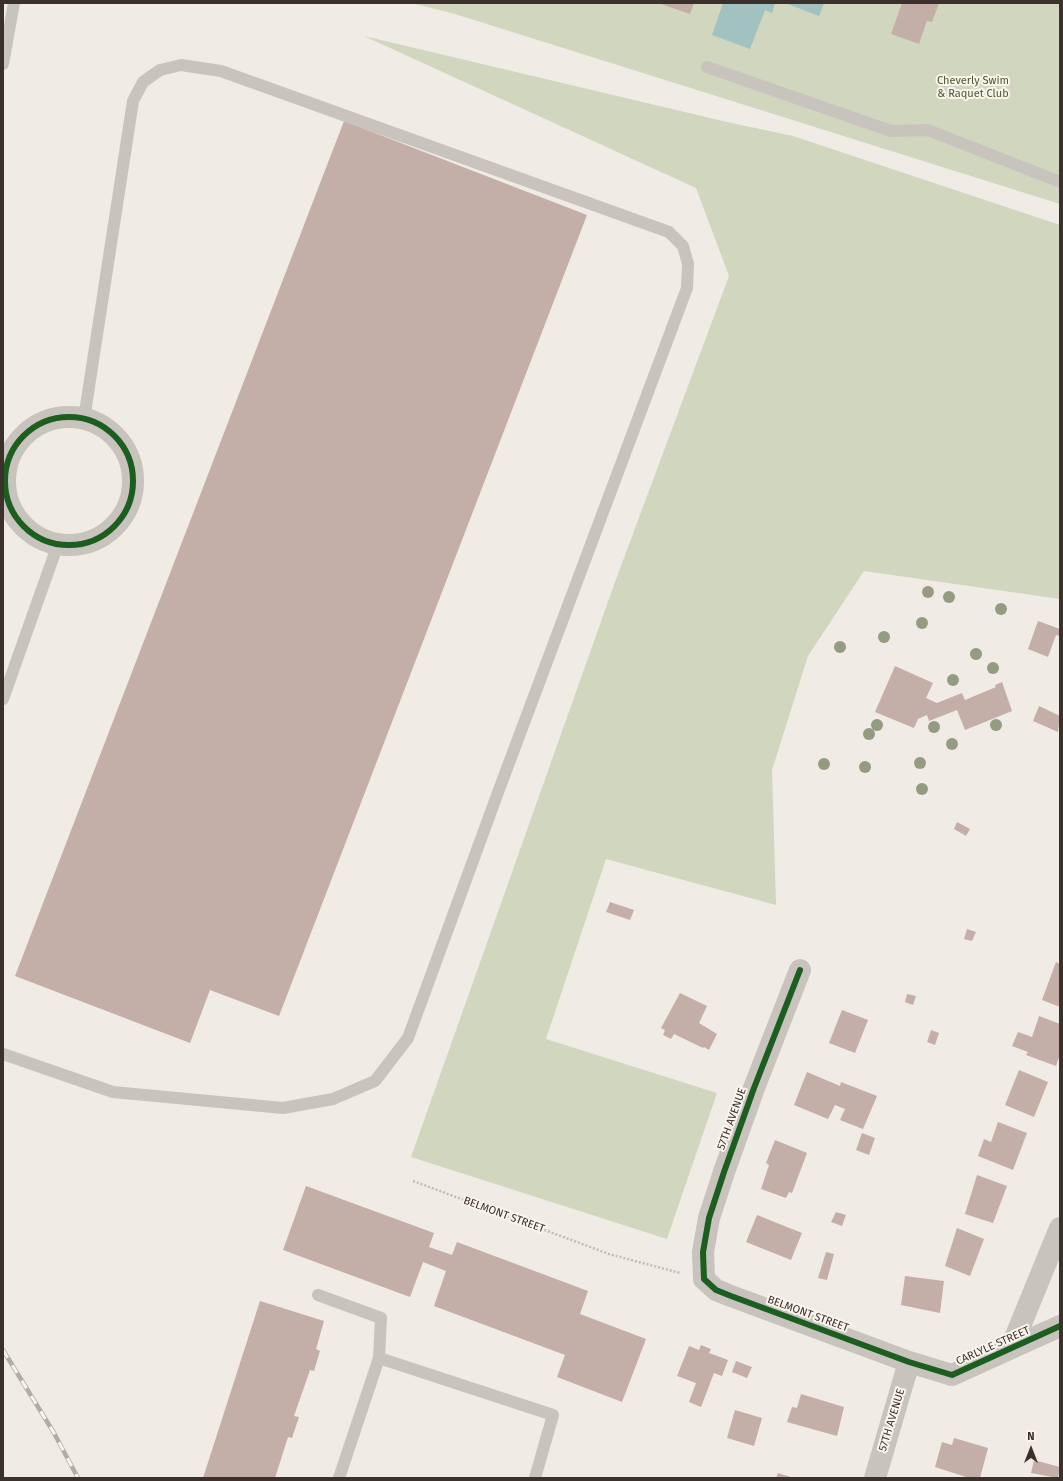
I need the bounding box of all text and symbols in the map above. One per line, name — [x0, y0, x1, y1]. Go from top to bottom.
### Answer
park label: Cheverly Swim & Raquet Club — [937, 74, 1009, 100]
street label: 57TH AVENUE — [715, 1086, 749, 1152]
street label: BELMONT STREET — [461, 1194, 547, 1236]
street label: BELMONT STREET — [765, 1293, 851, 1335]
street label: CARLYLE STREET — [954, 1324, 1032, 1368]
street label: 57TH AVENUE — [876, 1387, 908, 1453]
north arrow — [1011, 1429, 1051, 1469]
text: N — [1027, 1430, 1035, 1443]

